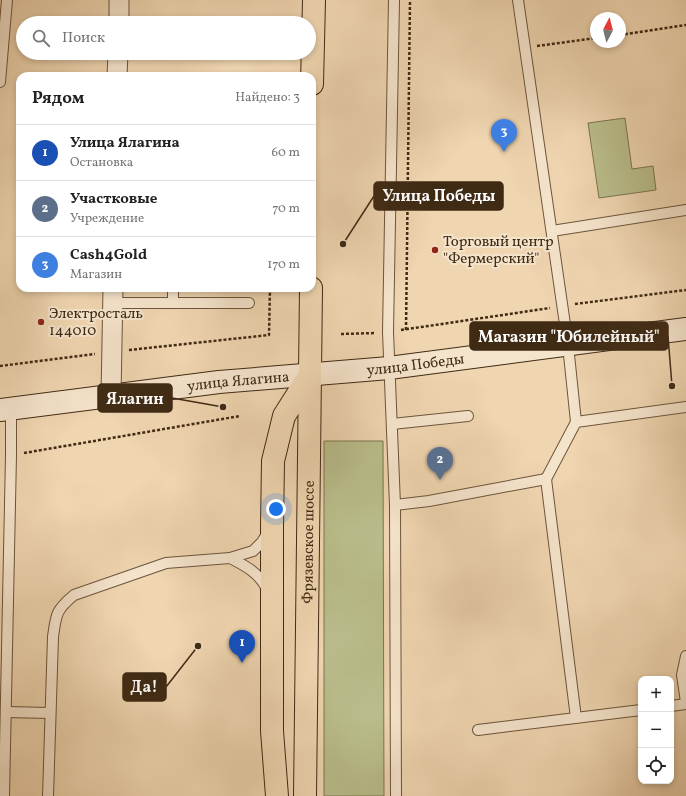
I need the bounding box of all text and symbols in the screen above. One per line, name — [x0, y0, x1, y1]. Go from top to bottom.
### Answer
north arrow — [590, 12, 626, 48]
search box — [16, 16, 316, 60]
icon: search — [30, 27, 52, 49]
text: Поиск — [62, 28, 105, 49]
text: Рядом — [32, 87, 85, 110]
text: Найдено: 3 — [235, 89, 300, 107]
pin: 3 — [491, 119, 517, 152]
text: Улица Ялагина — [70, 133, 180, 154]
text: 1 — [42, 144, 48, 162]
text: 60 m — [272, 144, 300, 162]
text: Остановка — [70, 154, 133, 172]
callout: Улица Победы — [374, 182, 503, 210]
text: Улица Победы — [383, 186, 495, 208]
text: Участковые — [70, 189, 157, 210]
text: 2 — [42, 200, 48, 218]
text: 70 m — [272, 200, 300, 218]
text: Учреждение — [70, 210, 144, 228]
place label: Торговый центр "Фермерский" — [443, 232, 554, 270]
text: Cash4Gold — [70, 245, 147, 266]
marker: Торговый центр "Фермерский" — [430, 245, 440, 255]
text: 3 — [42, 256, 48, 274]
text: 170 m — [267, 256, 300, 274]
text: Магазин — [70, 266, 122, 284]
place label: Электросталь 144010 — [49, 304, 143, 342]
marker: Электросталь 144010 — [36, 317, 46, 327]
callout: Магазин "Юбилейный" — [470, 322, 668, 350]
text: Магазин "Юбилейный" — [478, 327, 660, 349]
street label: улица Победы — [366, 349, 466, 382]
street label: улица Ялагина — [186, 367, 290, 398]
callout: Ялагин — [98, 384, 172, 412]
text: Ялагин — [106, 389, 164, 411]
pin: 2 — [427, 447, 453, 480]
street label: Фрязевское шоссе — [298, 480, 321, 604]
your location — [266, 499, 286, 519]
pin: 1 — [229, 630, 255, 663]
callout: Да! — [123, 673, 166, 701]
map controls — [638, 676, 674, 784]
button: + — [638, 676, 674, 712]
text: Да! — [130, 677, 158, 699]
button: − — [638, 712, 674, 748]
button: locate — [638, 748, 674, 784]

